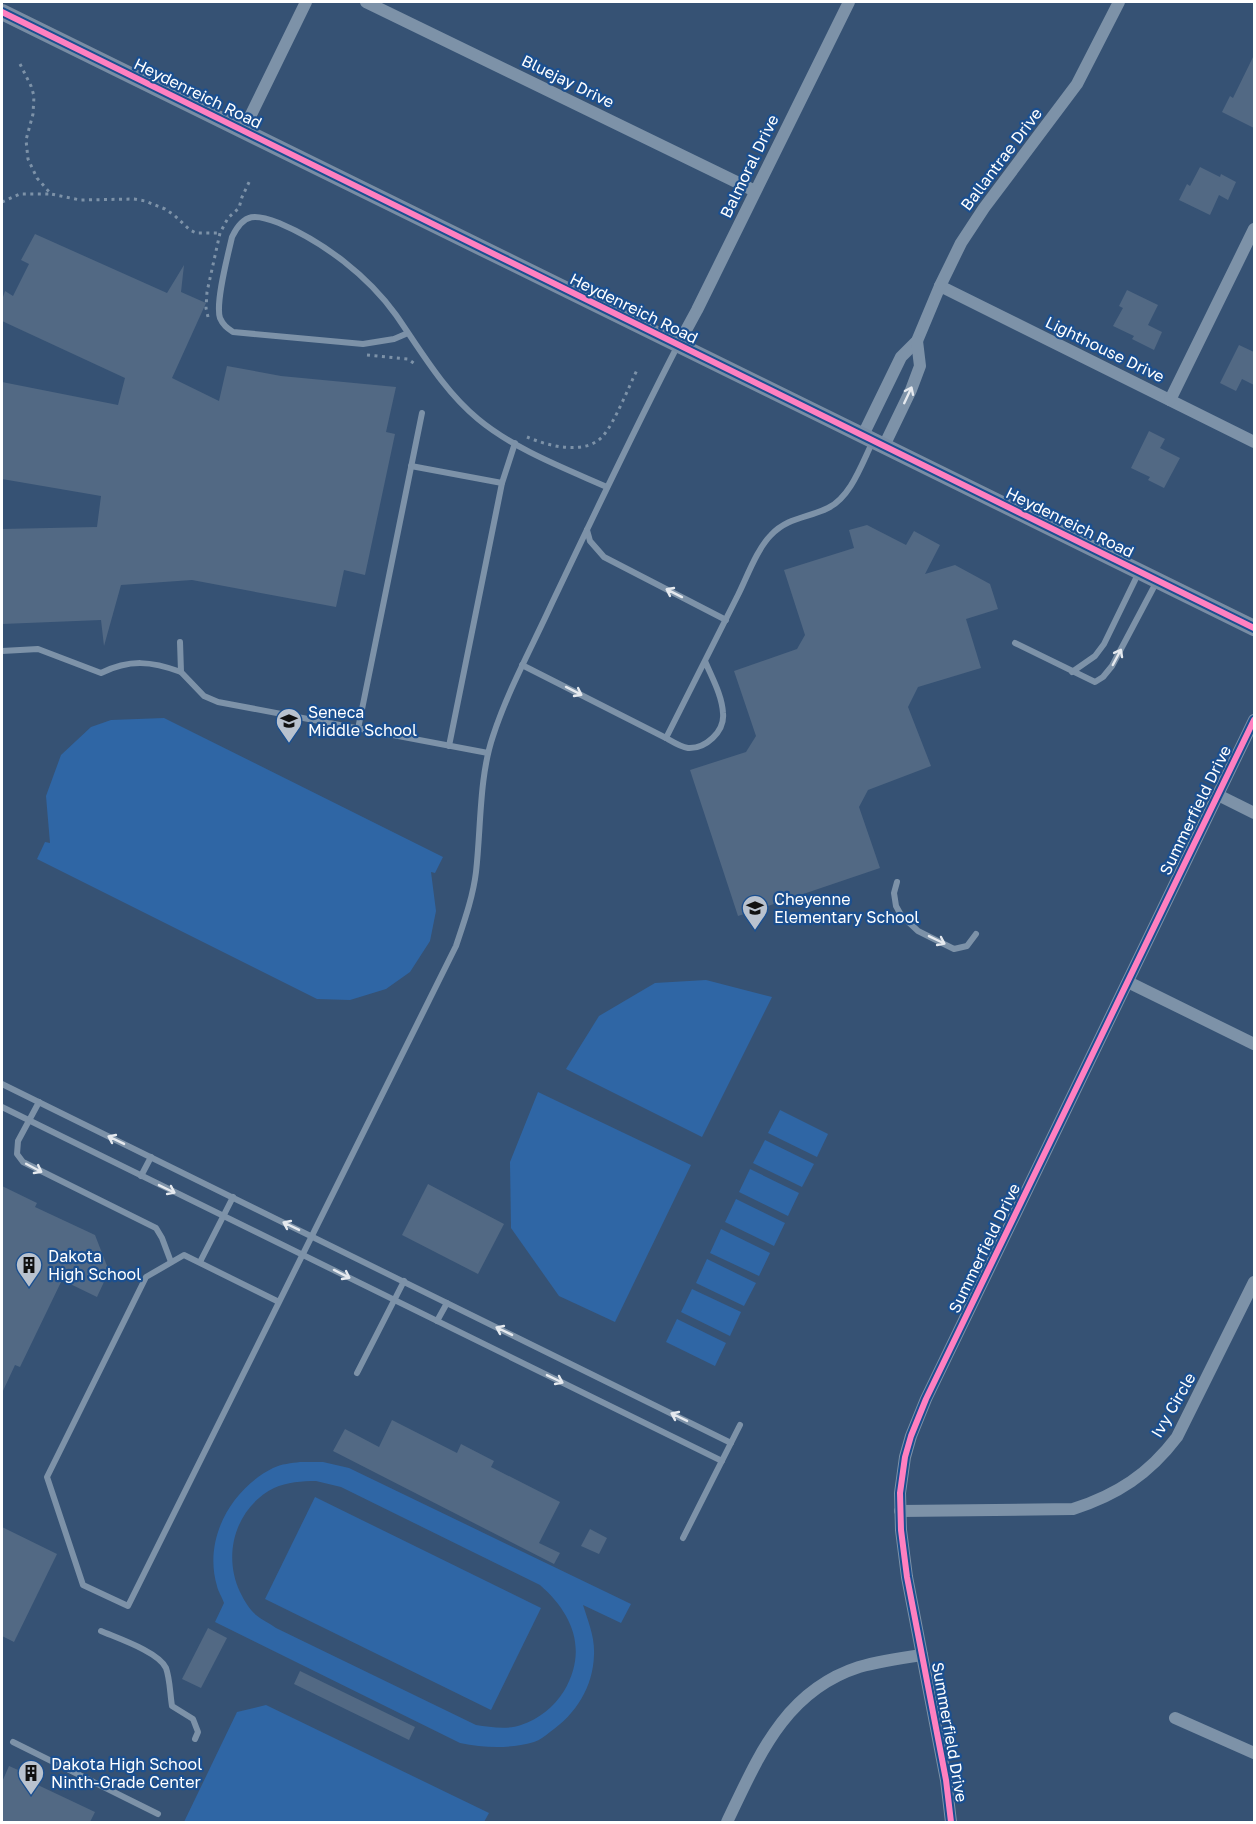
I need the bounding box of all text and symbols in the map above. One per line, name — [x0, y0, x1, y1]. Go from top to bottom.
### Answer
street label: Bluejay Drive — [518, 50, 618, 112]
street label: Heydenreich Road — [131, 53, 265, 133]
street label: Ballantrae Drive — [956, 104, 1046, 214]
street label: Balmoral Drive — [715, 111, 783, 221]
street label: Heydenreich Road — [567, 268, 701, 348]
street label: Lighthouse Drive — [1042, 312, 1168, 386]
one-way arrow — [903, 387, 914, 405]
street label: Heydenreich Road — [1003, 482, 1137, 562]
one-way arrow — [665, 587, 683, 598]
one-way arrow — [1112, 649, 1123, 667]
one-way arrow — [565, 686, 583, 697]
place label: Seneca Middle School — [308, 702, 417, 740]
school or university icon: Seneca Middle School — [274, 706, 304, 744]
street label: Summerfield Drive — [1155, 742, 1235, 878]
place label: Cheyenne Elementary School — [774, 889, 919, 927]
school or university icon: Cheyenne Elementary School — [740, 893, 770, 931]
one-way arrow — [928, 935, 946, 947]
one-way arrow — [108, 1134, 125, 1146]
one-way arrow — [25, 1162, 42, 1174]
street label: Summerfield Drive — [944, 1180, 1024, 1316]
one-way arrow — [157, 1183, 175, 1195]
one-way arrow — [283, 1219, 301, 1231]
place label: Dakota High School — [48, 1246, 141, 1284]
building icon: Dakota High School — [14, 1250, 44, 1288]
one-way arrow — [333, 1269, 351, 1280]
one-way arrow — [495, 1324, 513, 1336]
street label: Ivy Circle — [1146, 1369, 1200, 1441]
one-way arrow — [545, 1374, 563, 1385]
one-way arrow — [670, 1411, 688, 1422]
street label: Summerfield Drive — [928, 1660, 972, 1804]
place label: Dakota High School Ninth-Grade Center — [51, 1754, 202, 1792]
building icon: Dakota High School Ninth-Grade Center — [16, 1758, 46, 1796]

